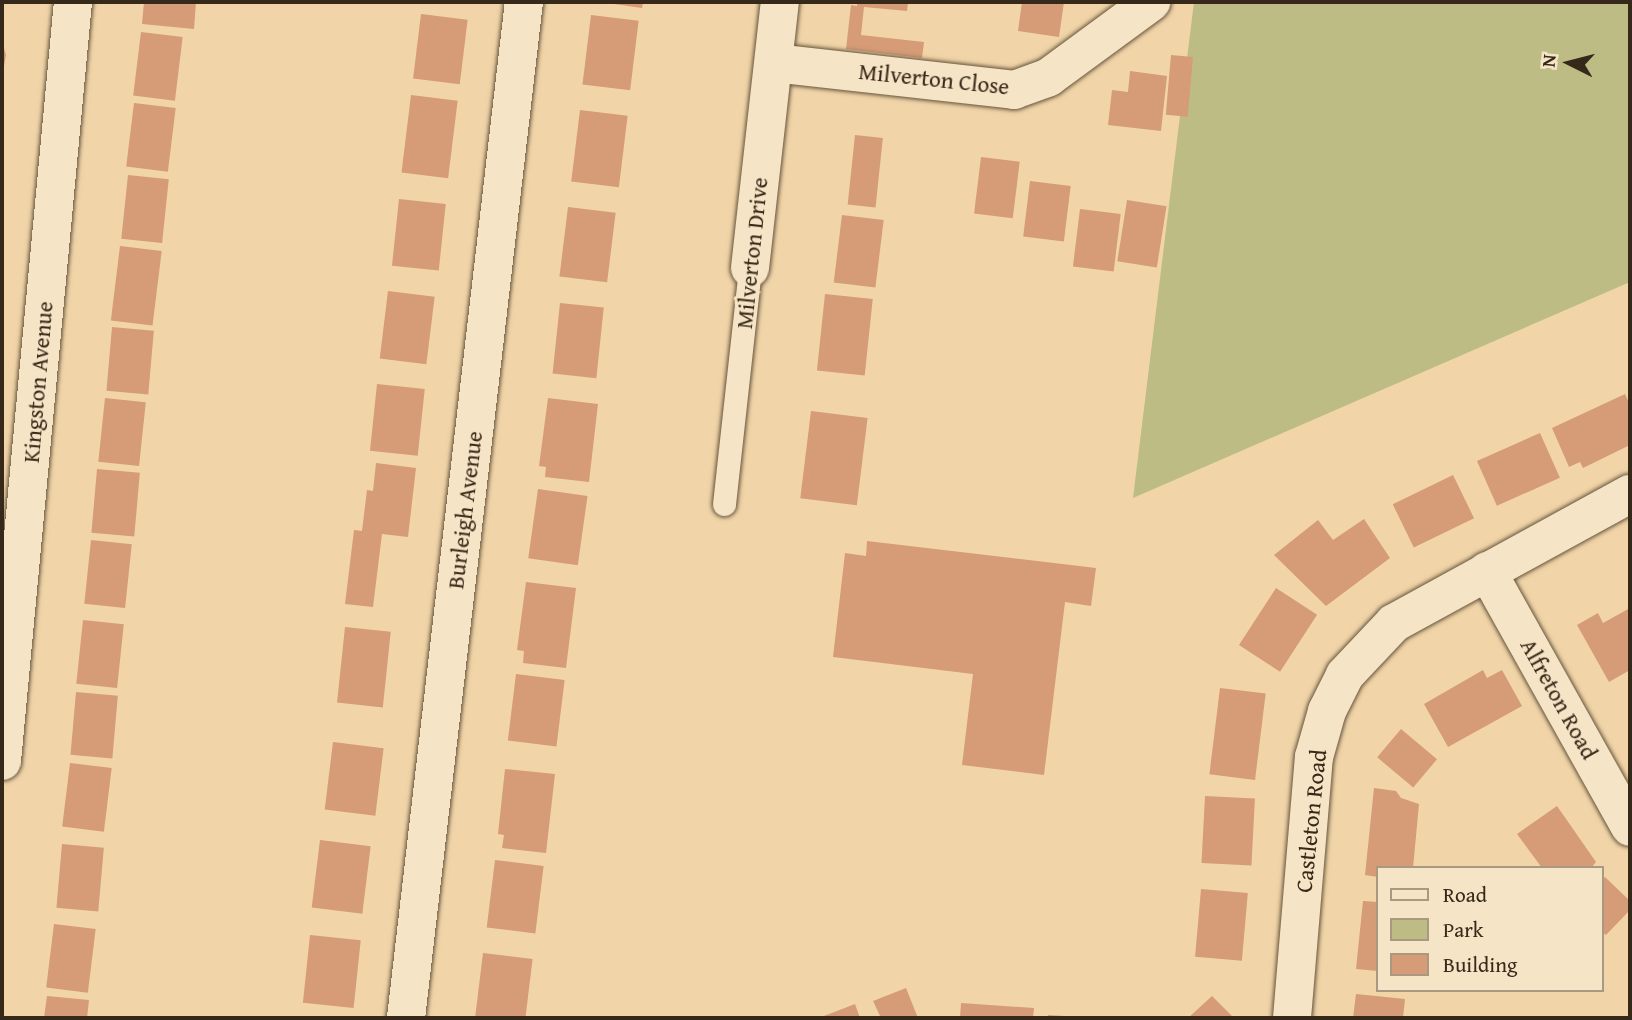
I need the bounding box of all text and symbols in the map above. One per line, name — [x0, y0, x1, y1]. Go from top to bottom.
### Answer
north arrow — [1534, 28, 1604, 98]
text: N — [1534, 53, 1563, 69]
street label: Milverton Close — [857, 57, 1011, 101]
street label: Milverton Drive — [730, 176, 774, 330]
street label: Kingston Avenue — [17, 300, 59, 464]
street label: Burleigh Avenue — [442, 430, 488, 590]
street label: Alfreton Road — [1515, 634, 1603, 764]
street label: Castleton Road — [1290, 748, 1332, 894]
legend — [1376, 866, 1604, 992]
text: Road — [1443, 879, 1487, 910]
text: Park — [1443, 914, 1484, 945]
text: Building — [1443, 949, 1517, 980]

